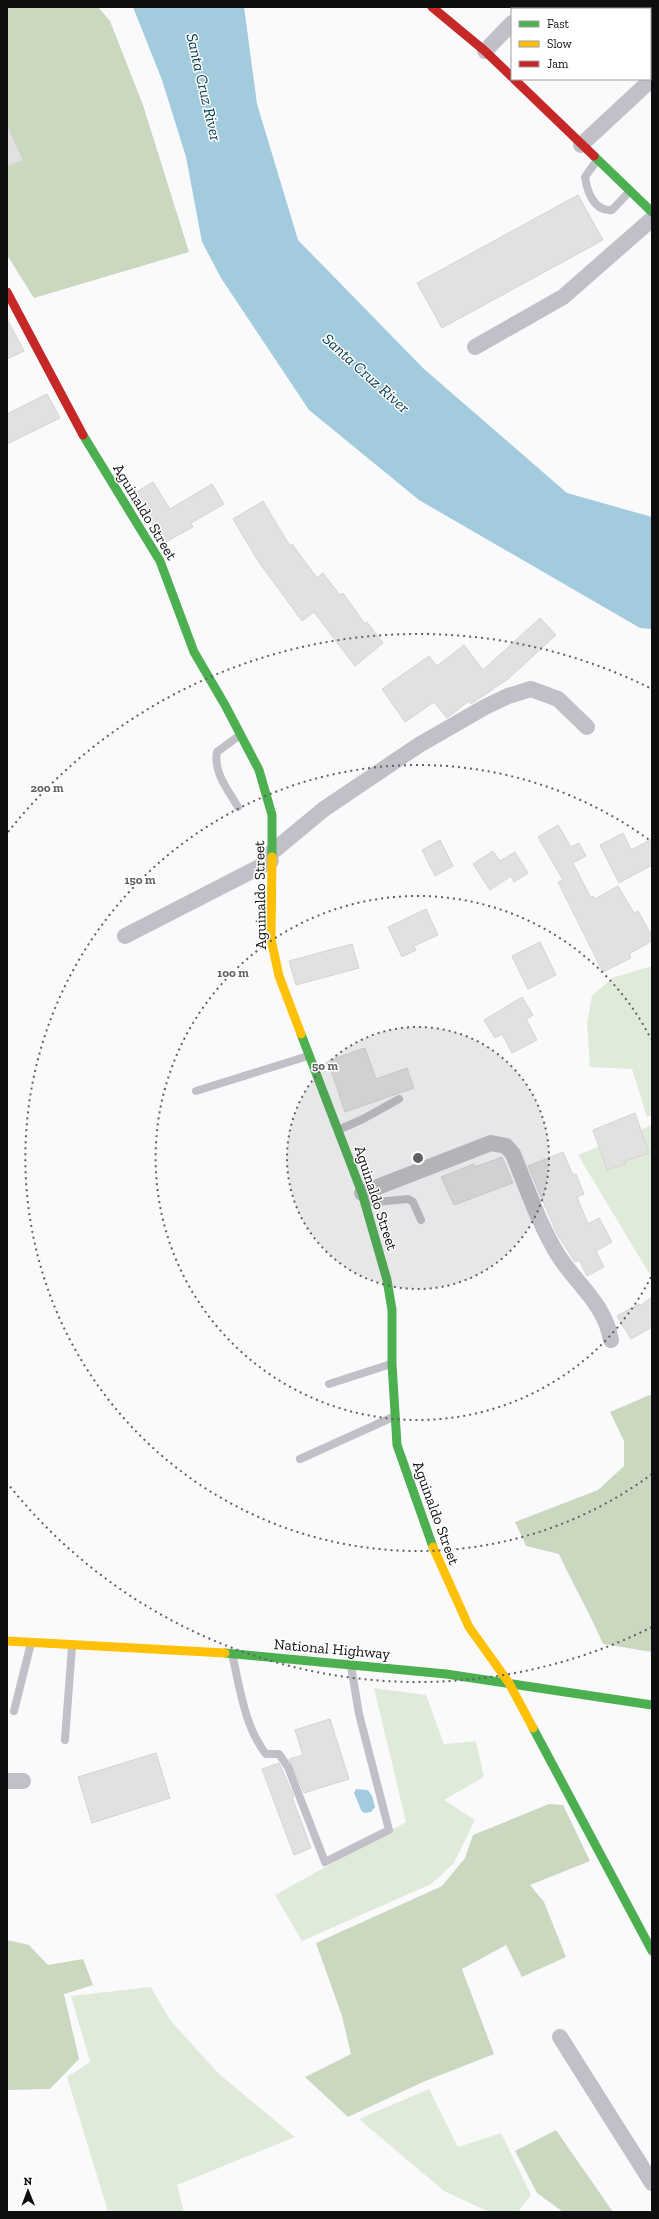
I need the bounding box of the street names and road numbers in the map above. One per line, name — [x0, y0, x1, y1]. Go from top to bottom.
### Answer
street label: Aguinaldo Street — [109, 461, 181, 564]
street label: Aguinaldo Street — [250, 840, 270, 950]
street label: Aguinaldo Street — [351, 1143, 402, 1253]
street label: Aguinaldo Street — [409, 1459, 463, 1568]
street label: National Highway — [273, 1635, 391, 1663]

